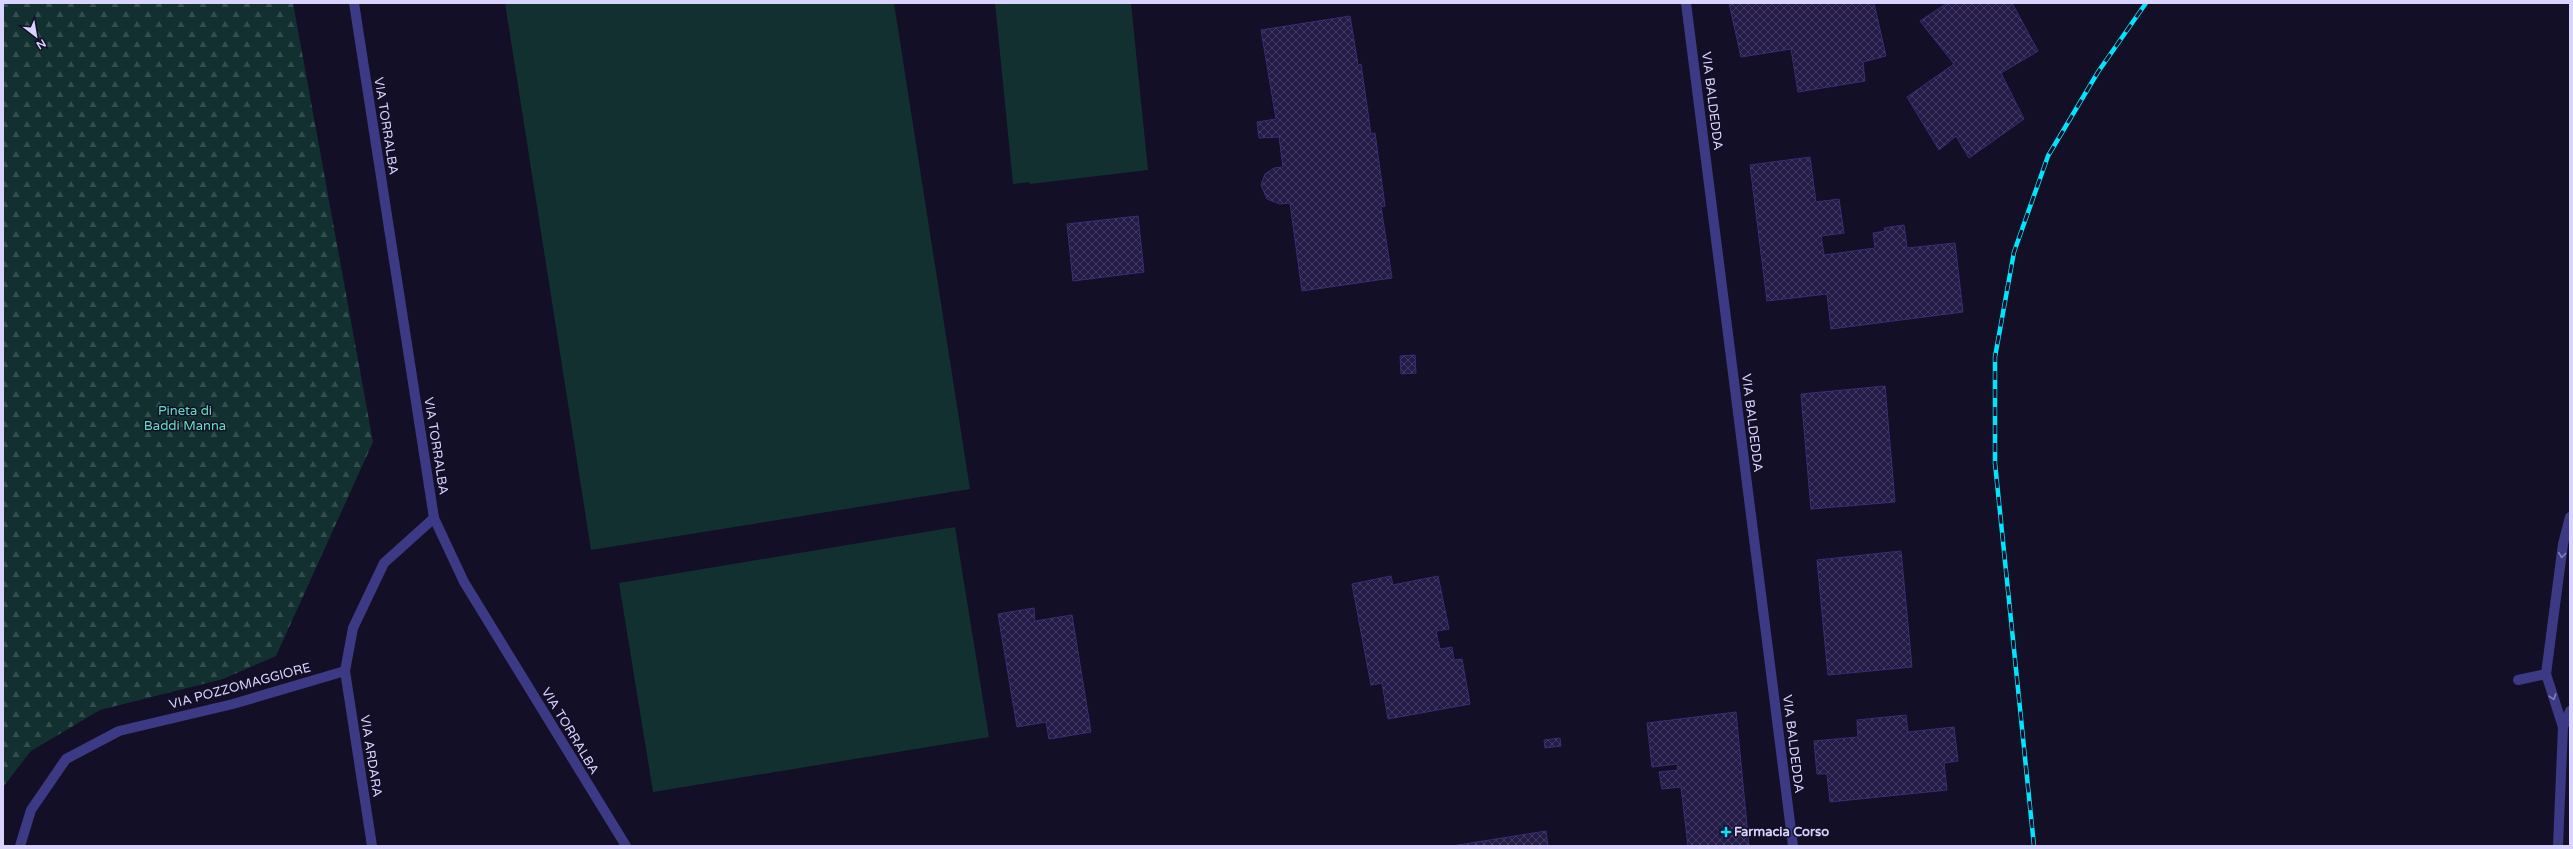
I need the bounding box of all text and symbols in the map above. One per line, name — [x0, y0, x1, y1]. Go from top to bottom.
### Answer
north arrow — [16, 16, 56, 56]
text: N — [34, 36, 48, 52]
street label: VIA BALDEDDA — [1698, 51, 1726, 151]
street label: VIA TORRALBA — [370, 76, 402, 176]
street label: VIA BALDEDDA — [1738, 373, 1766, 473]
street label: VIA TORRALBA — [420, 396, 452, 496]
park label: Pineta di Baddi Manna — [144, 403, 226, 434]
one-way arrow — [2557, 552, 2566, 558]
street label: VIA POZZOMAGGIORE — [168, 659, 312, 713]
street label: VIA TORRALBA — [538, 685, 602, 778]
one-way arrow — [2548, 693, 2557, 700]
street label: VIA BALDEDDA — [1779, 694, 1807, 794]
street label: VIA ARDARA — [357, 714, 385, 799]
place label: Farmacia Corso — [1734, 824, 1829, 840]
marker: Farmacia Corso — [1721, 827, 1731, 837]

